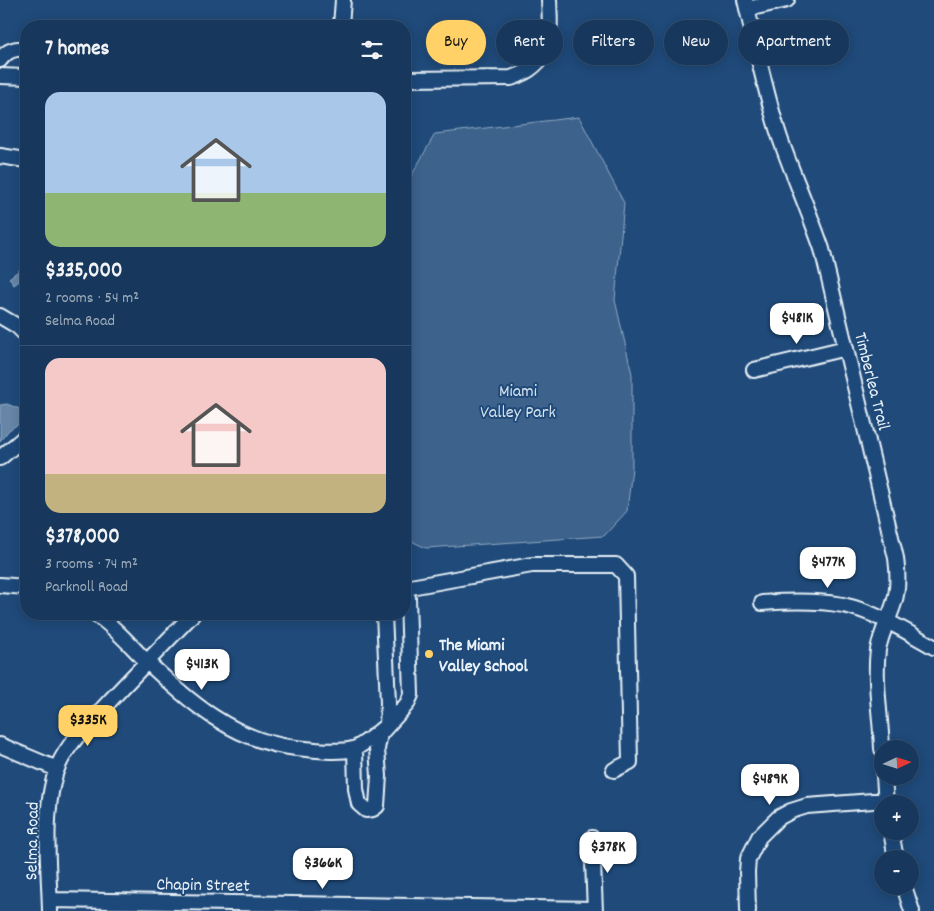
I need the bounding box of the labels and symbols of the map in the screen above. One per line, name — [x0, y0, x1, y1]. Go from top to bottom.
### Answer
pin: $481K — [762, 302, 832, 345]
street label: Timberlea Trail — [846, 330, 895, 434]
park label: Miami Valley Park — [480, 380, 556, 426]
pin: $477K — [793, 546, 863, 589]
place label: The Miami Valley School — [439, 634, 528, 680]
pin: $413K — [167, 648, 237, 691]
marker: The Miami Valley School — [423, 648, 435, 660]
pin: $335K — [53, 704, 123, 747]
north arrow — [874, 740, 919, 785]
pin: $489K — [735, 764, 805, 806]
street label: Selma Road — [20, 801, 47, 881]
pin: $378K — [573, 832, 643, 874]
pin: $366K — [288, 848, 358, 890]
street label: Chapin Street — [156, 873, 250, 900]

